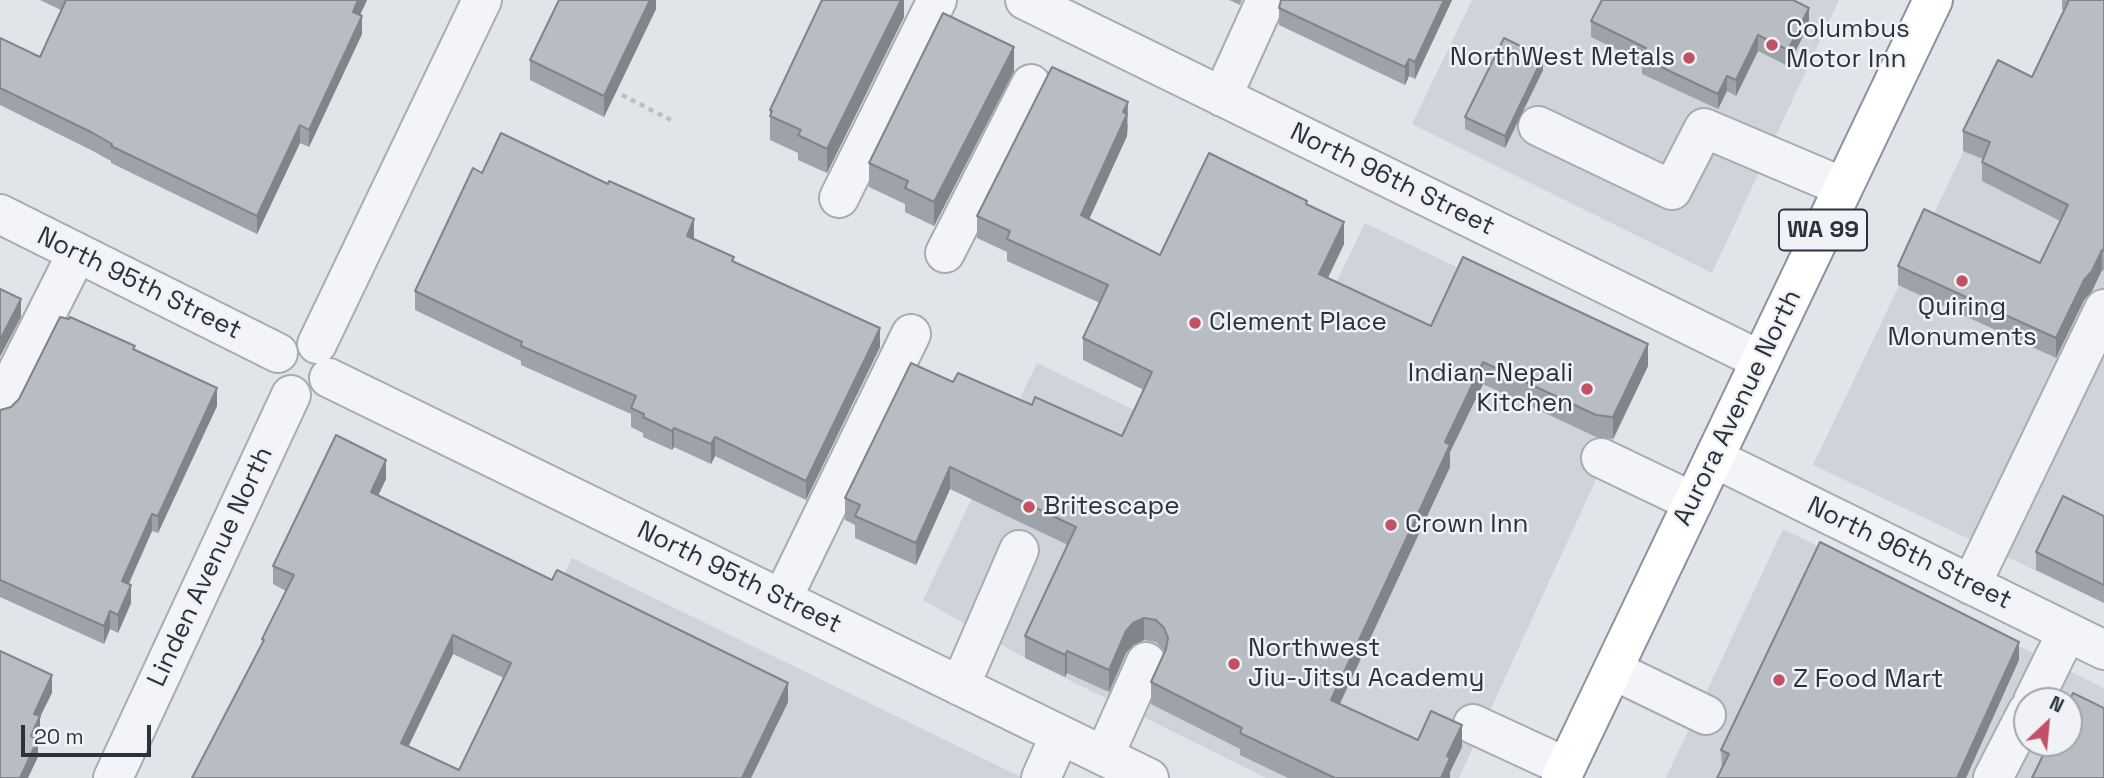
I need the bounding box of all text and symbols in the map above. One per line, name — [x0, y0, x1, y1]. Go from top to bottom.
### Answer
place label: Columbus Motor Inn — [1786, 14, 1910, 76]
marker: Columbus Motor Inn — [1764, 37, 1780, 53]
place label: NorthWest Metals — [1450, 42, 1675, 74]
marker: NorthWest Metals — [1681, 50, 1697, 66]
street label: North 96th Street — [1285, 117, 1499, 243]
road number: WA 99 — [1779, 210, 1867, 250]
street label: North 95th Street — [32, 221, 246, 347]
marker: Quiring Monuments — [1954, 273, 1970, 289]
street label: Aurora Avenue North — [1667, 285, 1809, 531]
place label: Quiring Monuments — [1887, 292, 2037, 354]
place label: Clement Place — [1209, 307, 1387, 339]
marker: Clement Place — [1187, 315, 1203, 331]
place label: Indian-Nepali Kitchen — [1408, 358, 1573, 420]
marker: Indian-Nepali Kitchen — [1579, 381, 1595, 397]
street label: Linden Avenue North — [142, 442, 280, 692]
place label: Britescape — [1043, 491, 1180, 523]
street label: North 96th Street — [1802, 491, 2016, 617]
marker: Britescape — [1021, 499, 1037, 515]
place label: Crown Inn — [1405, 509, 1529, 541]
street label: North 95th Street — [632, 515, 846, 641]
marker: Crown Inn — [1383, 517, 1399, 533]
place label: Northwest Jiu-Jitsu Academy — [1248, 633, 1484, 694]
marker: Northwest Jiu-Jitsu Academy — [1226, 656, 1242, 672]
place label: Z Food Mart — [1793, 664, 1943, 696]
marker: Z Food Mart — [1771, 672, 1787, 688]
north arrow — [2013, 687, 2083, 757]
text: N — [2045, 690, 2068, 718]
scale bar — [24, 712, 154, 756]
text: 20 m — [34, 723, 84, 750]

